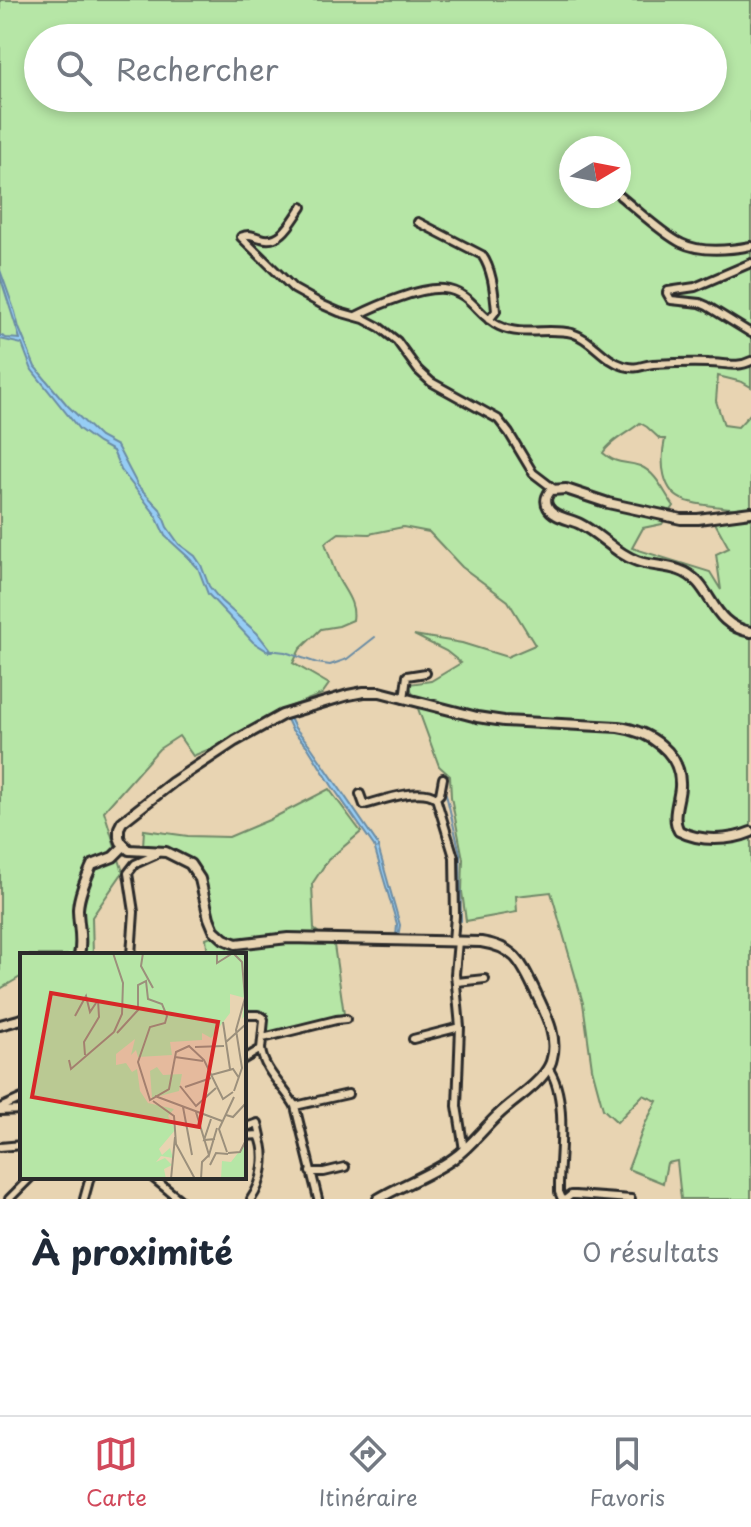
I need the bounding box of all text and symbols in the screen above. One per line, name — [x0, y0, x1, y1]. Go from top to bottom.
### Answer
search box — [24, 24, 727, 112]
icon: search — [52, 46, 96, 90]
text: Rechercher — [116, 46, 279, 91]
north arrow — [559, 136, 631, 208]
inset map — [20, 953, 246, 1179]
text: À proximité — [32, 1225, 233, 1277]
text: 0 résultats — [582, 1232, 719, 1271]
tab: Carte — [86, 1432, 147, 1513]
tab: Itinéraire — [319, 1432, 418, 1513]
tab: Favoris — [589, 1432, 665, 1513]

